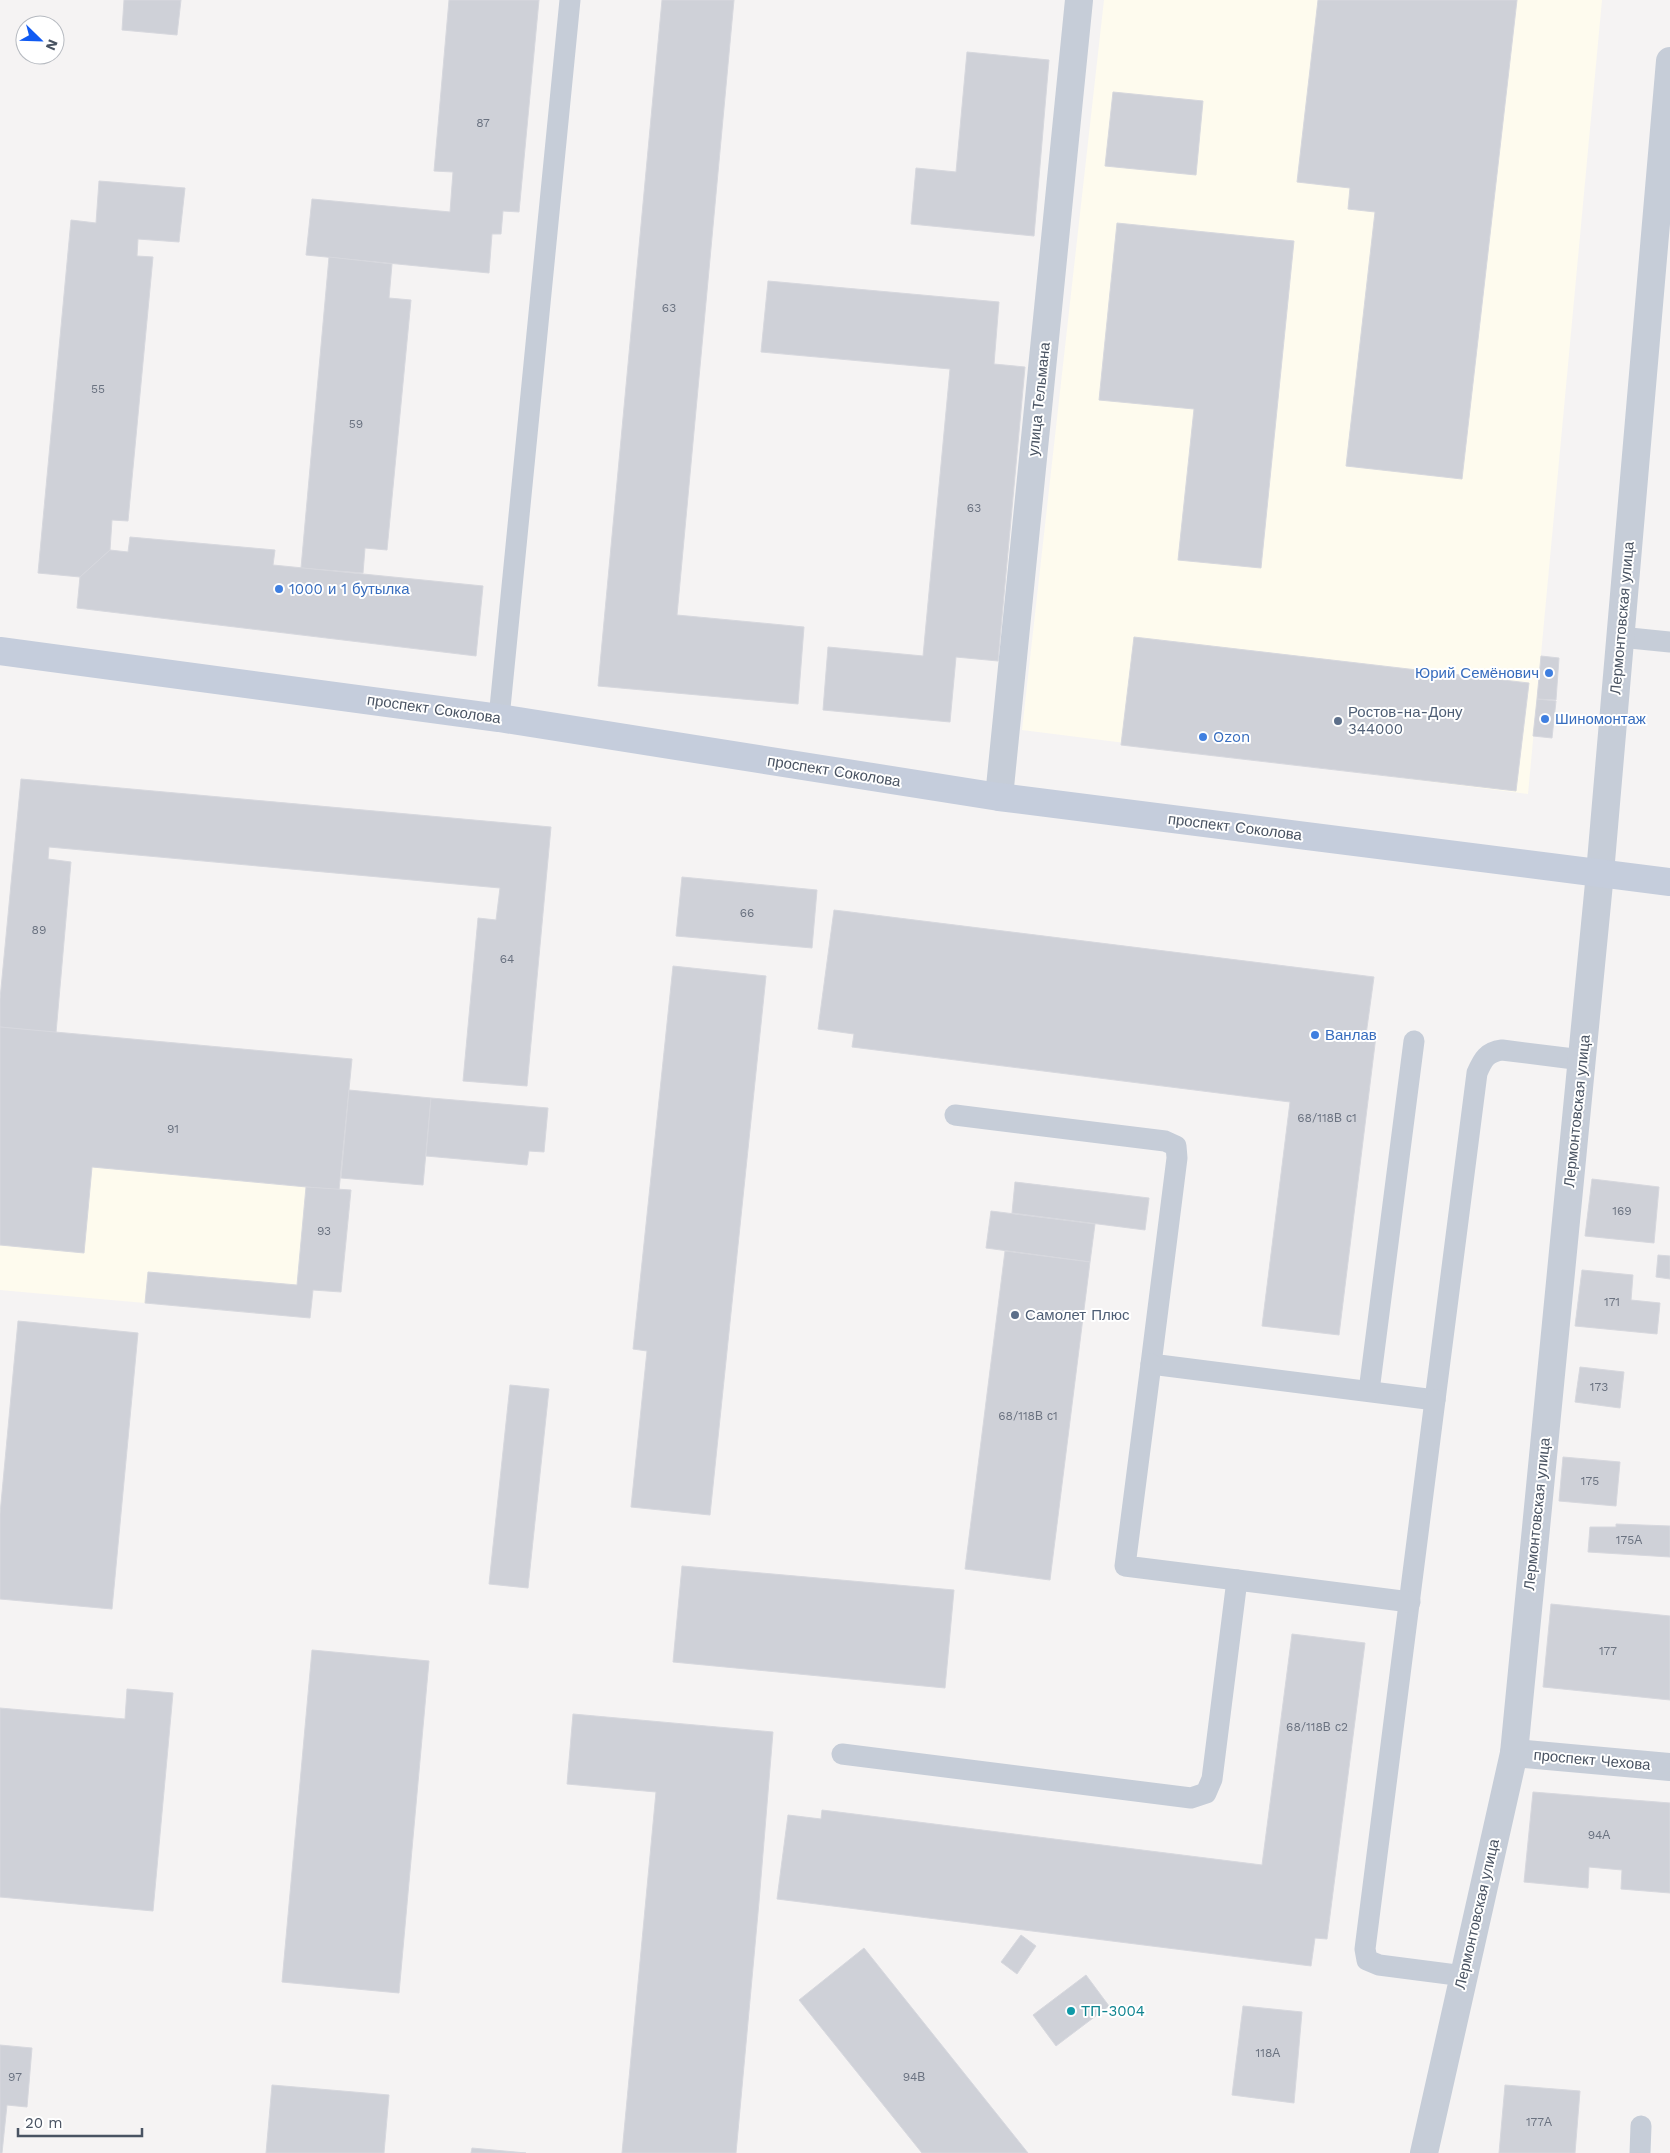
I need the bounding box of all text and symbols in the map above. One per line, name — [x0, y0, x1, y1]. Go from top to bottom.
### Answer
north arrow — [15, 15, 65, 65]
text: N — [43, 37, 61, 53]
house number: 87 — [476, 116, 490, 130]
house number: 63 — [662, 301, 676, 315]
street label: улица Тельмана — [1024, 341, 1054, 457]
house number: 55 — [91, 382, 105, 396]
house number: 59 — [349, 417, 363, 431]
house number: 63 — [967, 501, 981, 515]
street label: Лермонтовская улица — [1606, 540, 1638, 695]
place label: 1000 и 1 бутылка — [289, 580, 410, 598]
marker: 1000 и 1 бутылка — [273, 583, 285, 595]
place label: Юрий Семёнович — [1415, 664, 1539, 682]
marker: Юрий Семёнович — [1543, 667, 1555, 679]
street label: проспект Соколова — [366, 691, 503, 727]
place label: Ростов-на-Дону 344000 — [1348, 703, 1463, 738]
place label: Шиномонтаж — [1555, 710, 1646, 728]
marker: Шиномонтаж — [1539, 713, 1551, 725]
marker: Ростов-на-Дону 344000 — [1332, 715, 1344, 727]
place label: Ozon — [1213, 728, 1250, 746]
marker: Ozon — [1197, 731, 1209, 743]
street label: проспект Соколова — [766, 752, 903, 791]
street label: проспект Соколова — [1167, 810, 1304, 844]
house number: 66 — [740, 906, 754, 920]
house number: 89 — [32, 923, 46, 937]
house number: 64 — [500, 952, 514, 966]
place label: Ванлав — [1325, 1026, 1377, 1044]
marker: Ванлав — [1309, 1029, 1321, 1041]
street label: Лермонтовская улица — [1560, 1033, 1594, 1188]
house number: 68/118В с1 — [1297, 1111, 1357, 1125]
house number: 91 — [167, 1122, 179, 1136]
house number: 169 — [1612, 1204, 1632, 1218]
house number: 93 — [317, 1224, 331, 1238]
house number: 171 — [1604, 1295, 1620, 1309]
place label: Самолет Плюс — [1025, 1306, 1130, 1324]
marker: Самолет Плюс — [1009, 1309, 1021, 1321]
house number: 173 — [1590, 1380, 1608, 1394]
house number: 68/118В с1 — [998, 1409, 1058, 1423]
street label: Лермонтовская улица — [1520, 1436, 1554, 1591]
house number: 175 — [1581, 1474, 1599, 1488]
house number: 175А — [1616, 1533, 1642, 1547]
house number: 177 — [1599, 1644, 1617, 1658]
house number: 68/118В с2 — [1286, 1720, 1348, 1734]
street label: проспект Чехова — [1533, 1746, 1652, 1774]
house number: 94А — [1588, 1828, 1610, 1842]
street label: Лермонтовская улица — [1451, 1837, 1503, 1991]
place label: ТП-3004 — [1081, 2002, 1145, 2020]
marker: ТП-3004 — [1065, 2005, 1077, 2017]
house number: 118А — [1256, 2046, 1280, 2060]
house number: 97 — [8, 2070, 22, 2084]
house number: 94В — [903, 2070, 925, 2084]
scale bar — [18, 2106, 141, 2138]
text: 20 m — [25, 2114, 63, 2132]
house number: 177А — [1526, 2115, 1552, 2129]

